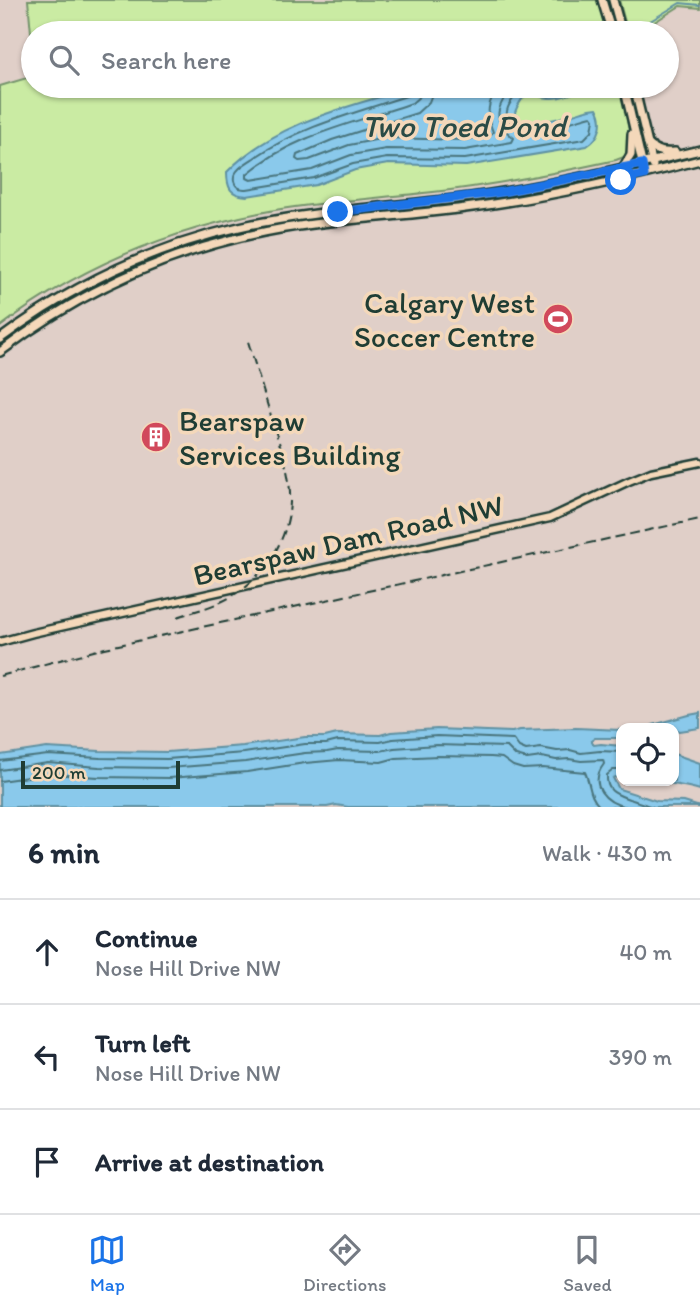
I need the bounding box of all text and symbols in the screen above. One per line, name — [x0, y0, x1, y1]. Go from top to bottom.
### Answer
search box — [21, 21, 679, 98]
icon: search — [45, 41, 83, 79]
text: Search here — [101, 44, 231, 76]
water label: Two Toed Pond — [361, 107, 569, 145]
route start — [605, 164, 636, 195]
route end — [322, 196, 353, 227]
place label: Calgary West Soccer Centre — [354, 284, 535, 355]
sports icon: Calgary West Soccer Centre — [541, 302, 575, 336]
place label: Bearspaw Services Building — [179, 402, 401, 473]
building icon: Bearspaw Services Building — [139, 420, 173, 454]
street label: Bearspaw Dam Road NW — [189, 486, 507, 594]
map controls — [616, 723, 679, 786]
button: locate — [616, 723, 679, 786]
scale bar — [21, 758, 180, 790]
text: 200 m — [32, 761, 86, 784]
text: 6 min — [28, 834, 100, 871]
text: Walk · 430 m — [542, 839, 672, 867]
text: Continue — [95, 922, 198, 954]
icon: ahead — [28, 933, 66, 971]
text: 40 m — [619, 938, 672, 966]
text: Nose Hill Drive NW — [95, 954, 281, 982]
text: Turn left — [95, 1027, 191, 1059]
icon: left — [28, 1038, 66, 1076]
text: 390 m — [609, 1043, 672, 1071]
text: Nose Hill Drive NW — [95, 1059, 281, 1087]
icon: arrive — [28, 1143, 66, 1181]
text: Arrive at destination — [95, 1146, 324, 1178]
tab: Map — [88, 1231, 126, 1296]
tab: Directions — [303, 1231, 387, 1296]
tab: Saved — [563, 1231, 612, 1296]

